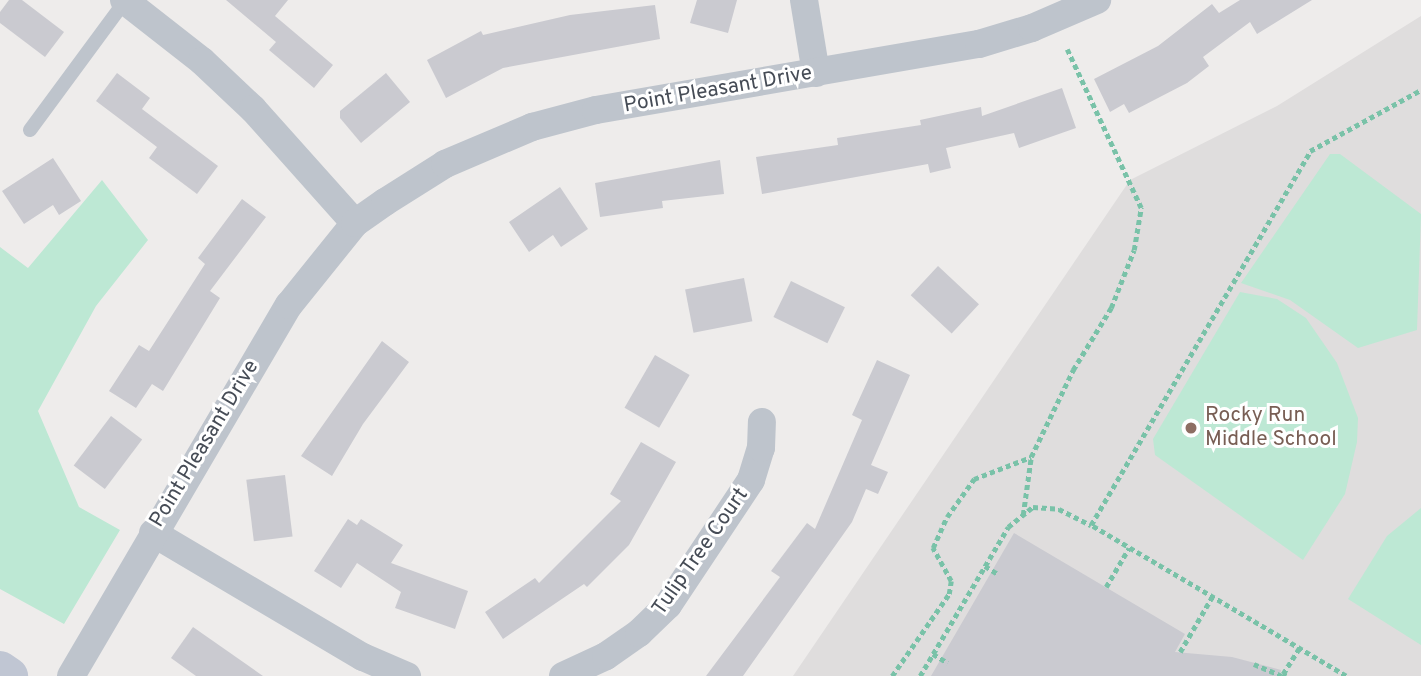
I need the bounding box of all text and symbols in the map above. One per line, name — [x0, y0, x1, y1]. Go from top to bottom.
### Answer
street label: Point Pleasant Drive — [622, 61, 814, 119]
street label: Point Pleasant Drive — [145, 356, 265, 532]
place label: Rocky Run Middle School — [1205, 403, 1337, 453]
marker: Rocky Run Middle School — [1183, 420, 1199, 436]
street label: Tulip Tree Court — [647, 483, 755, 621]

